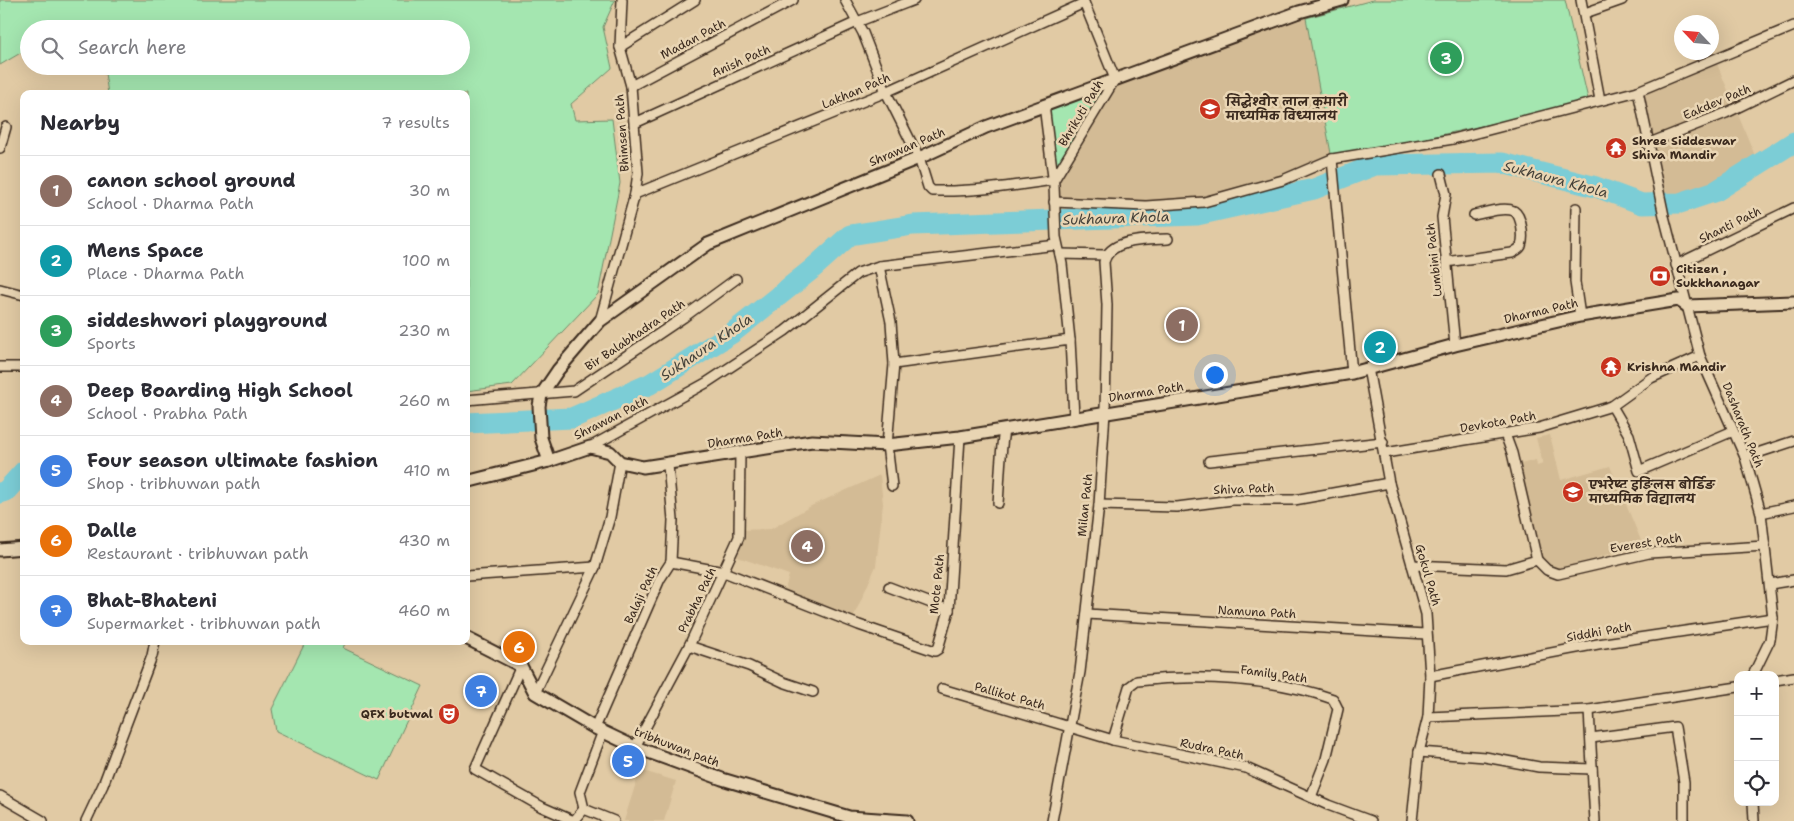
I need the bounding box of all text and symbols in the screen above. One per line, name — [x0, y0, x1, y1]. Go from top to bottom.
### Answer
street label: Madan Path — [658, 15, 728, 63]
north arrow — [1674, 15, 1719, 60]
search box — [20, 20, 470, 75]
icon: search — [38, 34, 66, 62]
text: Search here — [78, 35, 187, 60]
pin: 3 — [1430, 39, 1462, 77]
street label: Anish Path — [709, 41, 773, 81]
street label: Lakhan Path — [819, 69, 893, 113]
street label: Bhrikuti Path — [1055, 77, 1107, 149]
street label: Eakdev Path — [1681, 81, 1753, 123]
place label: सिद्धेश्वोर लाल कुमारी माध्यमिक विध्यालय — [1225, 92, 1349, 124]
street label: Bhimsen Path — [611, 94, 633, 172]
school or university icon: सिद्धेश्वोर लाल कुमारी माध्यमिक विध्यालय — [1198, 97, 1222, 121]
text: Nearby — [40, 109, 120, 137]
text: 7 results — [381, 112, 450, 133]
street label: Shrawan Path — [866, 124, 948, 170]
place label: Shree Siddeswar Shiva Mandir — [1632, 133, 1737, 163]
temple icon: Shree Siddeswar Shiva Mandir — [1604, 136, 1628, 160]
water label: Sukhaura Khola — [1502, 156, 1610, 202]
text: canon school ground — [87, 168, 296, 193]
text: 1 — [52, 180, 60, 201]
text: 30 m — [409, 180, 450, 201]
text: School · Dharma Path — [87, 193, 254, 214]
street label: Shanti Path — [1696, 203, 1764, 247]
water label: Sukhaura Khola — [1062, 207, 1170, 229]
street label: Lumbini Path — [1422, 222, 1446, 298]
text: Mens Space — [87, 238, 204, 263]
text: 2 — [50, 250, 62, 271]
text: 100 m — [402, 250, 450, 271]
place label: Citizen , Sukkhanagar — [1676, 261, 1761, 291]
text: Place · Dharma Path — [87, 263, 244, 284]
bank icon: Citizen , Sukkhanagar — [1648, 264, 1672, 288]
street label: Dharma Path — [1502, 295, 1580, 327]
street label: Bir Balabhadra Path — [582, 296, 688, 374]
pin: 1 — [1166, 306, 1198, 344]
text: siddeshwori playground — [87, 308, 328, 333]
water label: Sukhaura Khola — [657, 310, 755, 384]
text: 3 — [50, 320, 62, 341]
text: 230 m — [398, 320, 450, 341]
pin: 2 — [1364, 328, 1396, 366]
text: Sports — [87, 333, 136, 354]
temple icon: Krishna Mandir — [1599, 355, 1623, 379]
place label: Krishna Mandir — [1627, 359, 1727, 375]
your location — [1202, 362, 1228, 388]
text: Deep Boarding High School — [87, 378, 353, 403]
street label: Dharma Path — [1107, 378, 1185, 406]
street label: Dasharath Path — [1719, 380, 1767, 470]
text: 4 — [50, 390, 62, 411]
text: 260 m — [398, 390, 450, 411]
street label: Shrawan Path — [571, 392, 651, 444]
text: School · Prabha Path — [87, 403, 248, 424]
street label: Devkota Path — [1459, 407, 1537, 437]
street label: Dharma Path — [706, 424, 784, 452]
text: Four season ultimate fashion — [87, 448, 378, 473]
text: 5 — [51, 460, 61, 481]
text: 410 m — [403, 460, 450, 481]
text: Shop · tribhuwan path — [87, 473, 261, 494]
street label: Milan Path — [1074, 473, 1096, 537]
place label: एभरेष्ट इङ्लिस बोर्डिङ माध्यमिक विद्यालय — [1588, 475, 1716, 507]
street label: Shiva Path — [1213, 480, 1275, 498]
school or university icon: एभरेष्ट इङ्लिस बोर्डिङ माध्यमिक विद्यालय — [1561, 480, 1585, 504]
text: Dalle — [87, 518, 137, 543]
pin: 4 — [791, 527, 823, 565]
street label: Everest Path — [1609, 529, 1683, 557]
text: 6 — [50, 530, 62, 551]
text: 430 m — [399, 530, 450, 551]
street label: Gokul Path — [1412, 542, 1444, 608]
text: Restaurant · tribhuwan path — [87, 543, 309, 564]
street label: Mote Path — [926, 553, 948, 615]
street label: Balaji Path — [621, 563, 661, 627]
street label: Prabha Path — [674, 564, 720, 636]
text: Bhat-Bhateni — [87, 588, 217, 613]
text: 7 — [50, 600, 62, 621]
text: 460 m — [398, 600, 450, 621]
street label: Namuna Path — [1217, 602, 1297, 622]
text: Supermarket · tribhuwan path — [87, 613, 321, 634]
street label: Siddhi Path — [1565, 618, 1633, 646]
pin: 6 — [503, 628, 535, 666]
street label: Family Path — [1239, 661, 1309, 687]
map controls — [1734, 671, 1779, 806]
button: + — [1734, 671, 1779, 716]
pin: 7 — [465, 672, 497, 710]
street label: Pallikot Path — [973, 678, 1047, 714]
theatre icon: QFX butwal — [437, 702, 461, 726]
place label: QFX butwal — [361, 706, 433, 722]
button: − — [1734, 716, 1779, 761]
street label: tribhuwan path — [632, 723, 722, 771]
street label: Rudra Path — [1179, 734, 1245, 764]
pin: 5 — [612, 742, 644, 780]
button: locate — [1734, 761, 1779, 806]

